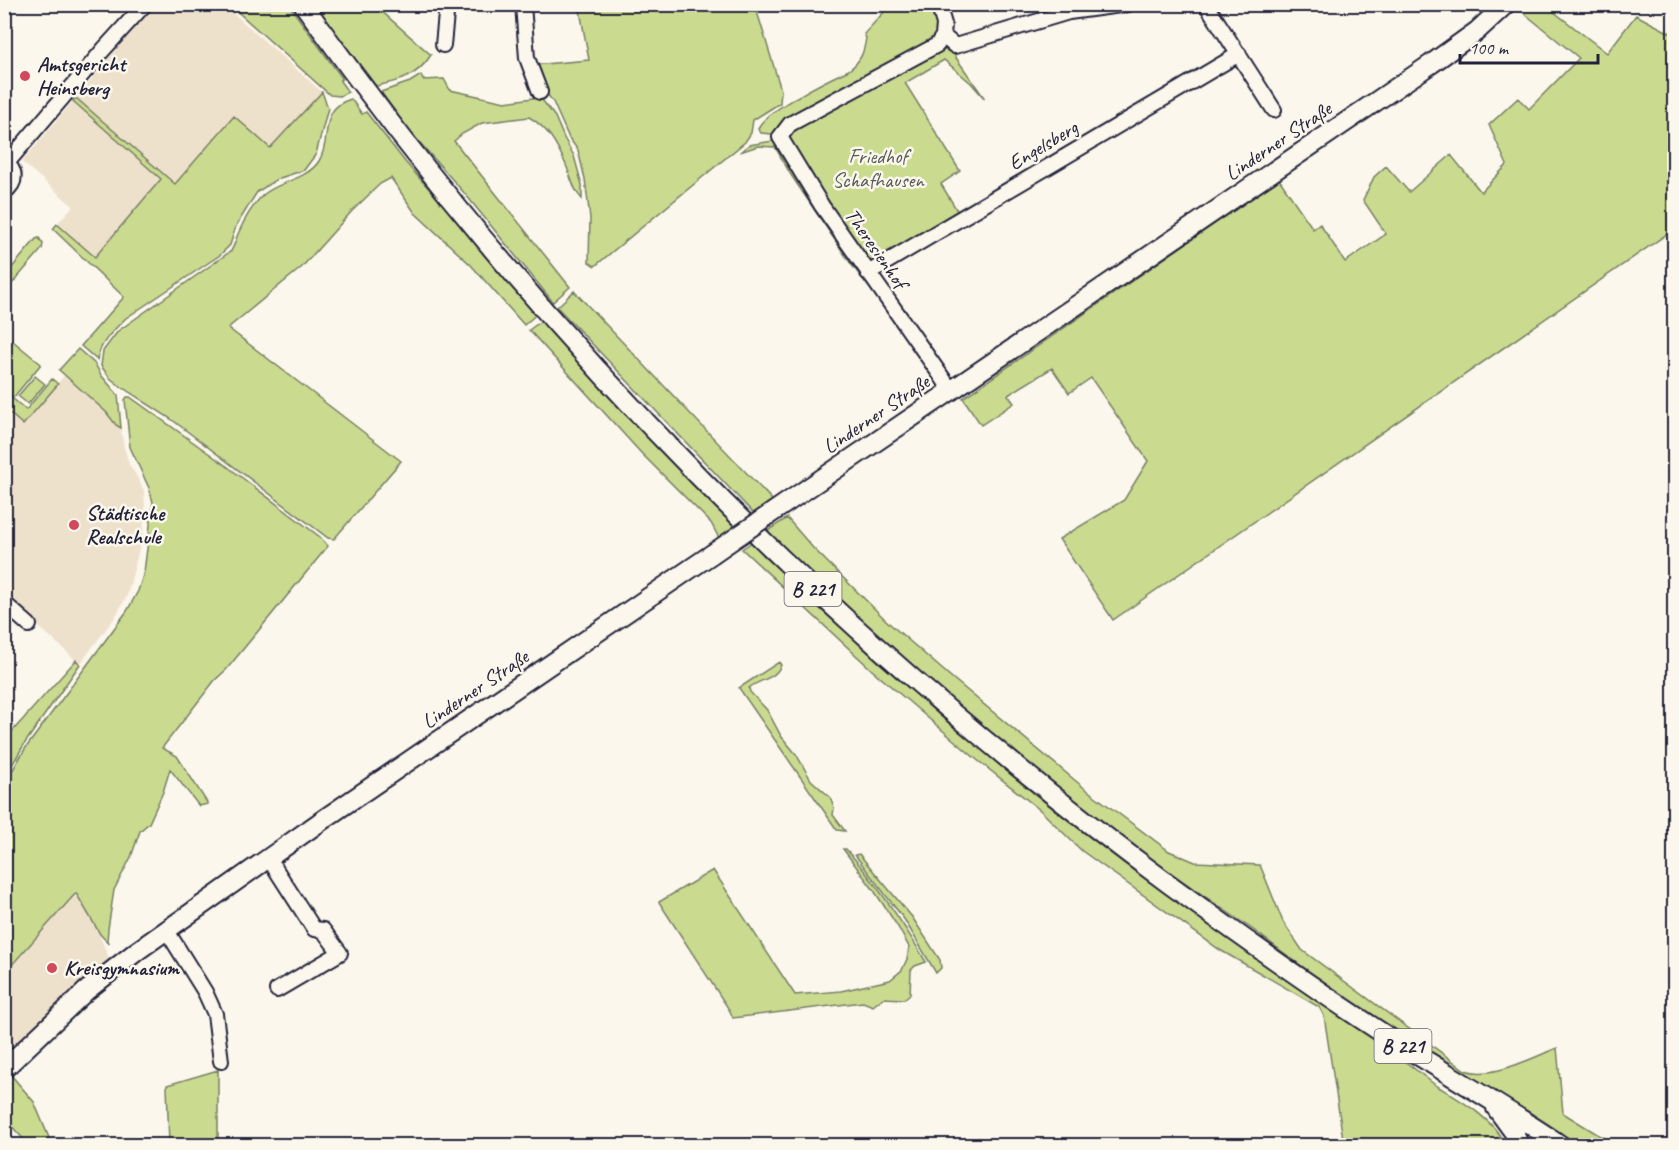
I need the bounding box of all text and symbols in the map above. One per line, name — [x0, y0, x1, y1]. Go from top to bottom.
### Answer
scale bar — [1460, 27, 1598, 65]
text: 100 m — [1469, 37, 1510, 59]
place label: Amtsgericht Heinsberg — [37, 51, 128, 101]
marker: Amtsgericht Heinsberg — [18, 69, 32, 83]
street label: Linderner Straße — [1220, 95, 1338, 186]
street label: Engelsberg — [1004, 113, 1084, 176]
park label: Friedhof Schafhausen — [832, 143, 925, 193]
street label: Theresienhof — [839, 203, 916, 297]
street label: Linderner Straße — [818, 368, 936, 459]
place label: Städtische Realschule — [86, 500, 166, 550]
marker: Städtische Realschule — [67, 518, 81, 532]
road number: B 221 — [784, 572, 842, 606]
street label: Linderner Straße — [417, 643, 535, 734]
place label: Kreisgymnasium — [64, 955, 180, 981]
marker: Kreisgymnasium — [45, 961, 59, 975]
road number: B 221 — [1374, 1029, 1432, 1063]

